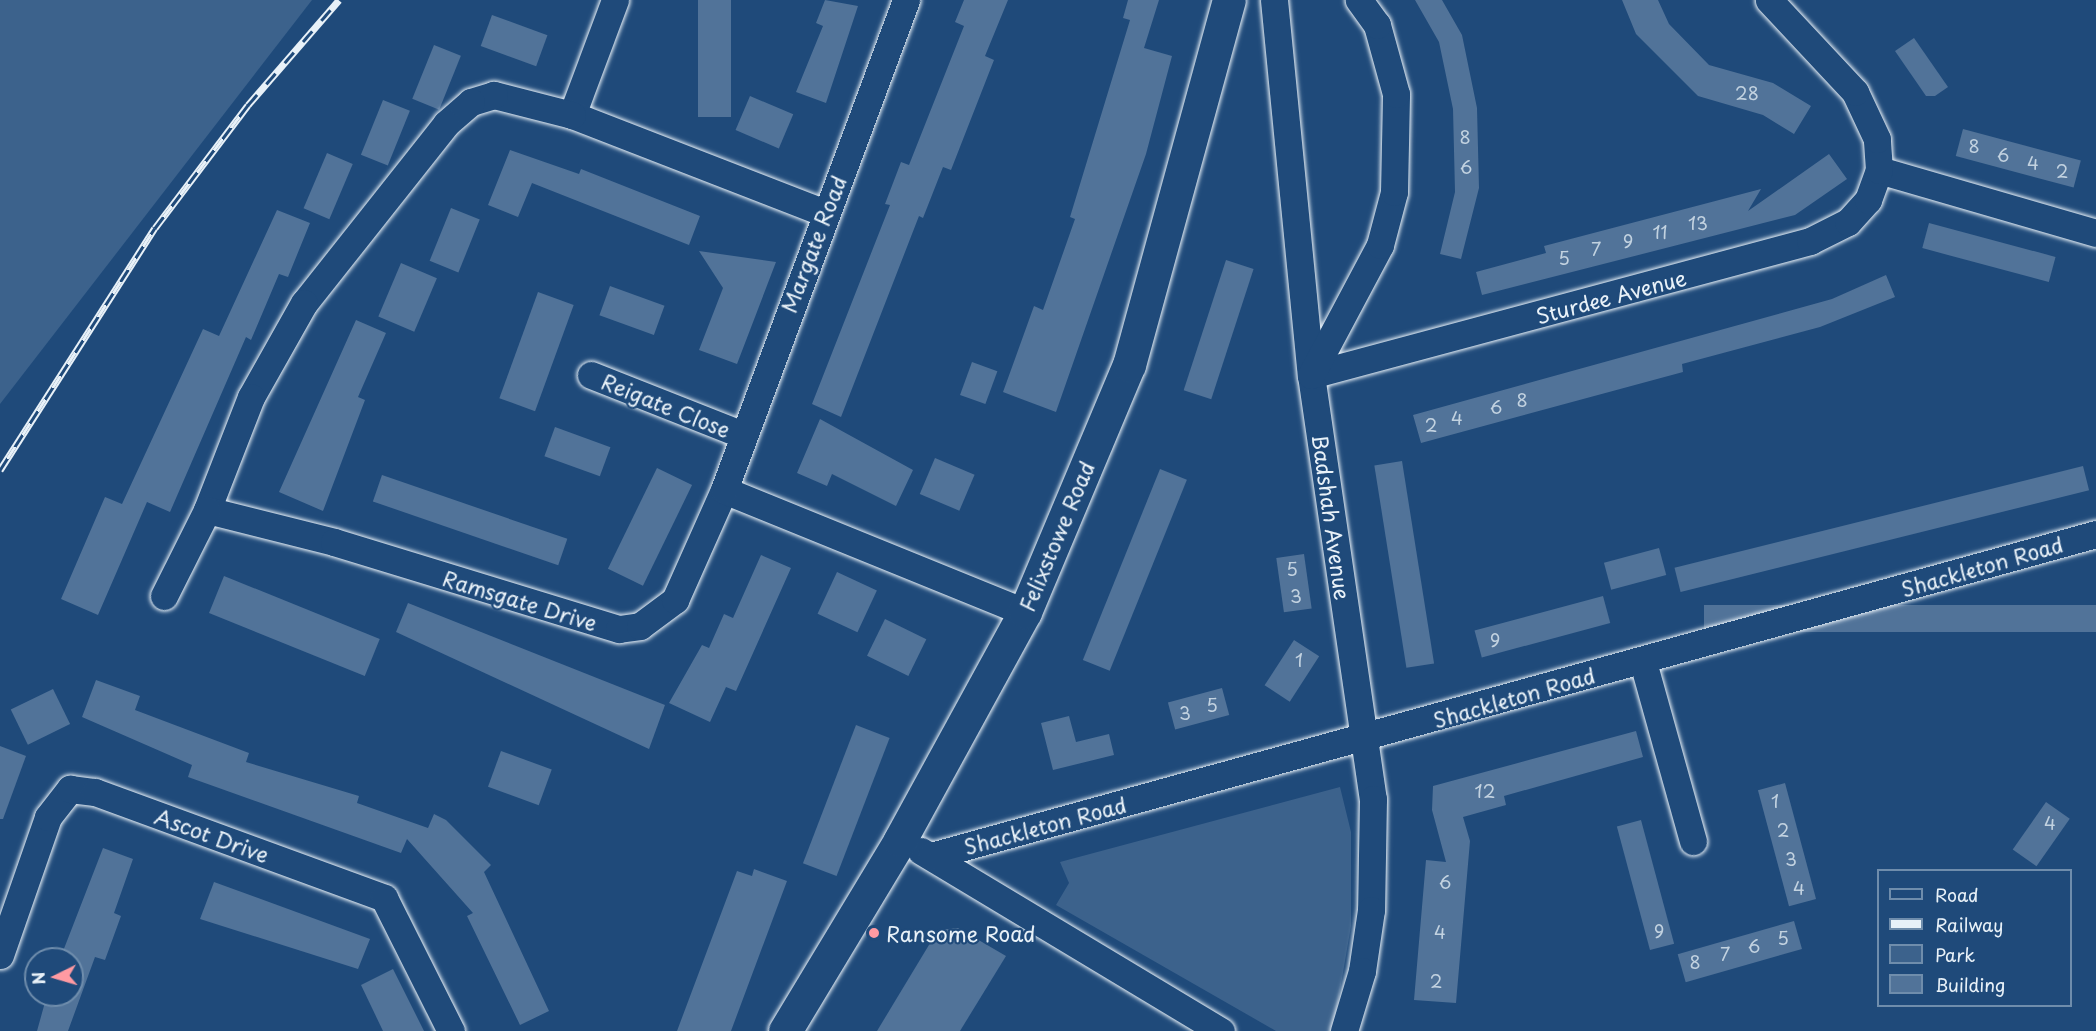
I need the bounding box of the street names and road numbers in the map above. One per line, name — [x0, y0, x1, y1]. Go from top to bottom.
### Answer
street label: Margate Road — [775, 172, 851, 316]
street label: Sturdee Avenue — [1532, 264, 1690, 328]
street label: Reigate Close — [598, 368, 734, 442]
street label: Badshah Avenue — [1308, 432, 1356, 602]
street label: Felixstowe Road — [1013, 458, 1099, 614]
street label: Shackleton Road — [1898, 531, 2066, 601]
street label: Ramsgate Drive — [440, 565, 600, 635]
street label: Shackleton Road — [1430, 662, 1598, 732]
street label: Shackleton Road — [961, 791, 1129, 859]
street label: Ascot Drive — [152, 803, 272, 867]

